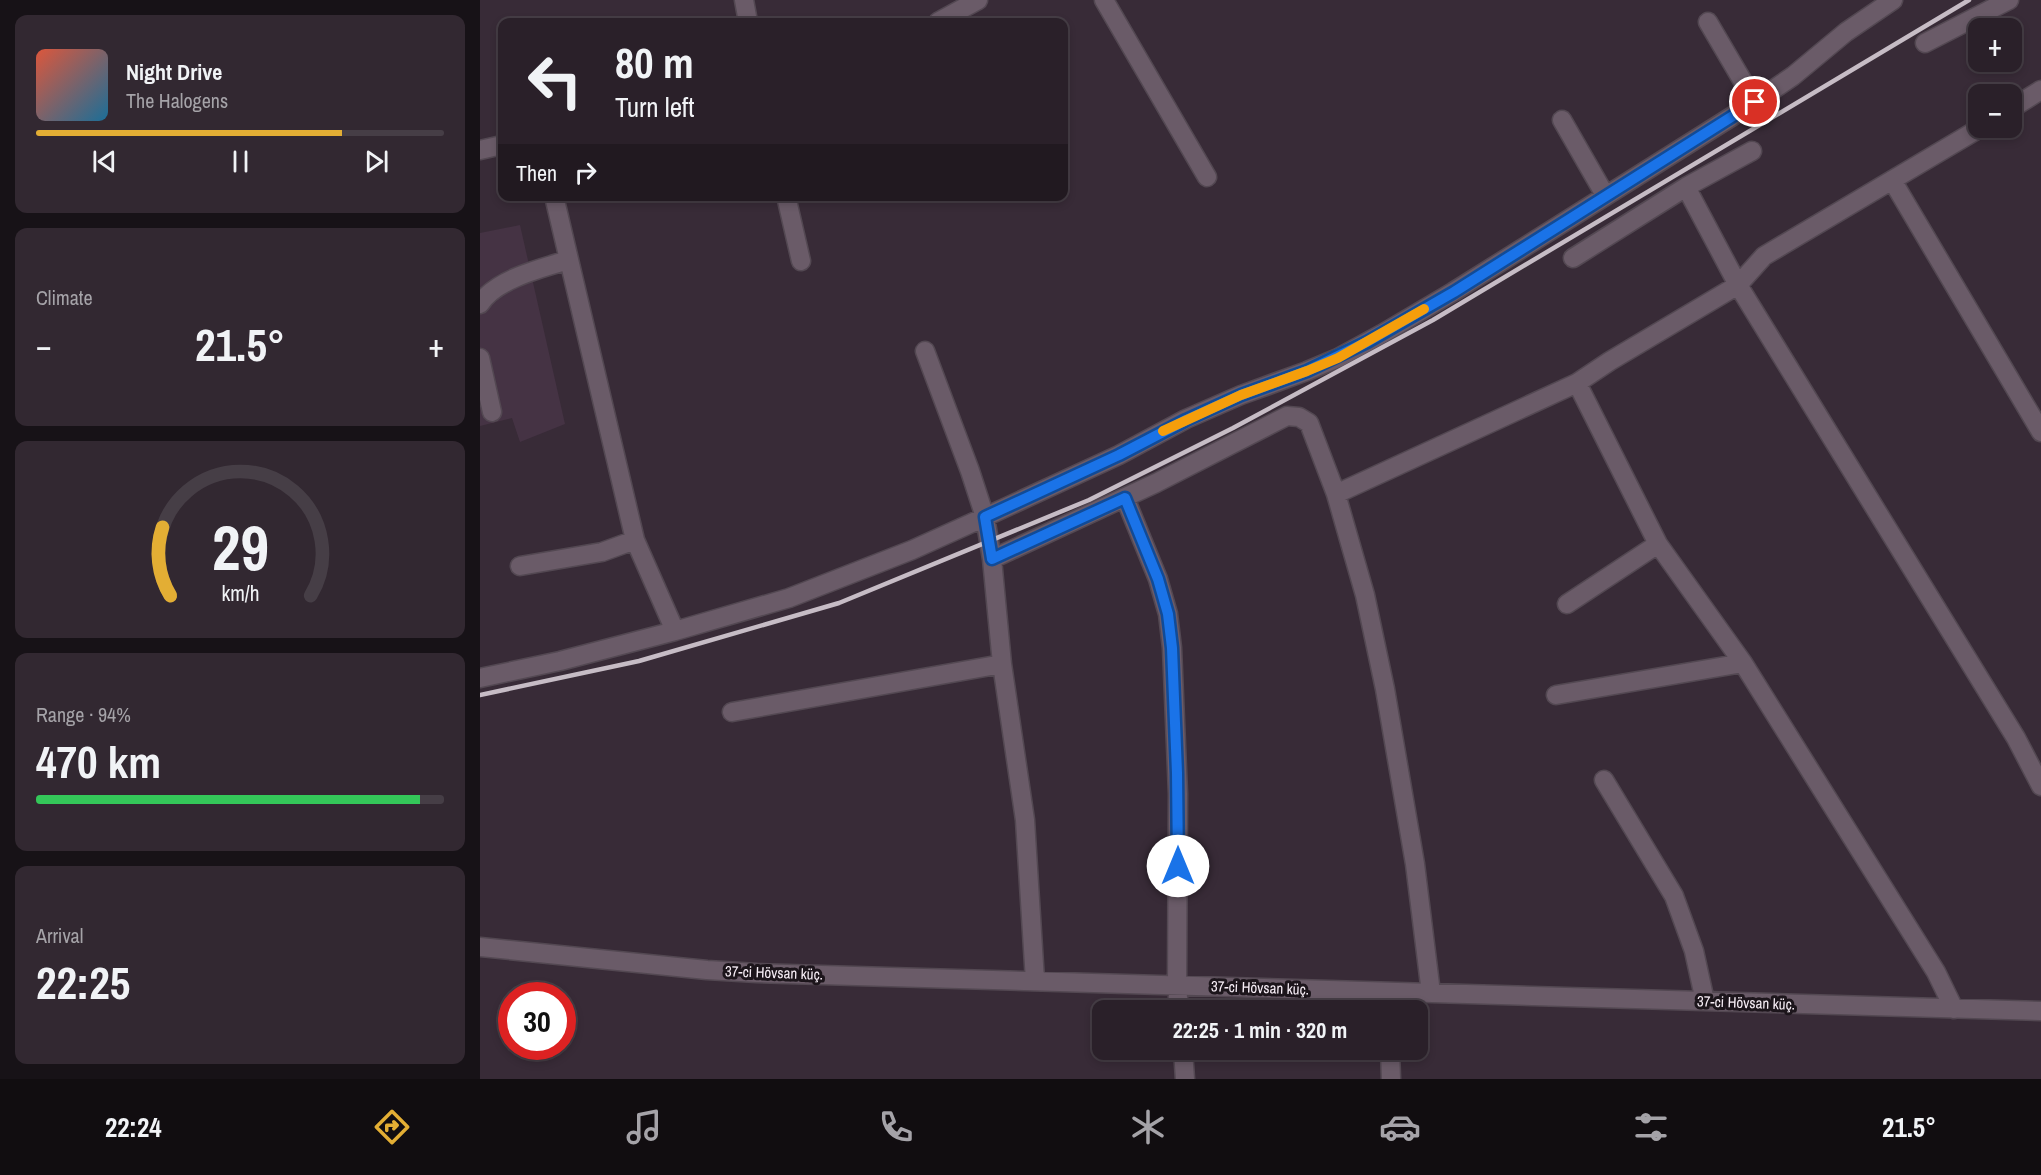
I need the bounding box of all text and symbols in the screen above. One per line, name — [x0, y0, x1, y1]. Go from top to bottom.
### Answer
map controls — [1968, 18, 2022, 138]
button: + — [1968, 18, 2022, 72]
text: 80 m — [615, 35, 694, 91]
icon: left — [516, 42, 594, 120]
text: Night Drive — [126, 57, 222, 87]
pin — [1729, 76, 1780, 127]
button: − — [1968, 84, 2022, 138]
icon: arrive — [1738, 85, 1771, 118]
text: The Halogens — [126, 87, 228, 114]
text: Turn left — [615, 89, 694, 125]
icon: previous — [88, 145, 121, 178]
icon: pause — [224, 145, 257, 178]
icon: next — [360, 145, 393, 178]
icon: right — [569, 156, 602, 189]
text: Then — [516, 158, 557, 188]
text: Climate — [36, 284, 93, 311]
text: 21.5° — [195, 314, 285, 375]
text: − — [36, 323, 52, 367]
text: + — [428, 323, 444, 367]
text: 29 — [212, 506, 268, 590]
text: km/h — [221, 580, 259, 609]
text: Range · 94% — [36, 701, 131, 728]
text: 470 km — [36, 731, 161, 792]
position arrow — [1146, 834, 1210, 898]
text: Arrival — [36, 922, 83, 949]
text: 22:25 — [36, 952, 130, 1013]
street label: 37-ci Hövsan küç. — [724, 960, 824, 985]
street label: 37-ci Hövsan küç. — [1210, 975, 1310, 1000]
speed limit sign: 30 — [498, 982, 576, 1060]
street label: 37-ci Hövsan küç. — [1696, 990, 1796, 1015]
text: 22:25 · 1 min · 320 m — [1173, 1015, 1347, 1045]
icon: directions — [371, 1106, 413, 1148]
icon: music — [623, 1106, 665, 1148]
icon: phone — [875, 1106, 917, 1148]
icon: climate — [1127, 1106, 1169, 1148]
icon: car — [1379, 1106, 1421, 1148]
icon: filters — [1630, 1106, 1672, 1148]
text: 22:24 — [105, 1109, 162, 1145]
text: 21.5° — [1882, 1109, 1936, 1145]

